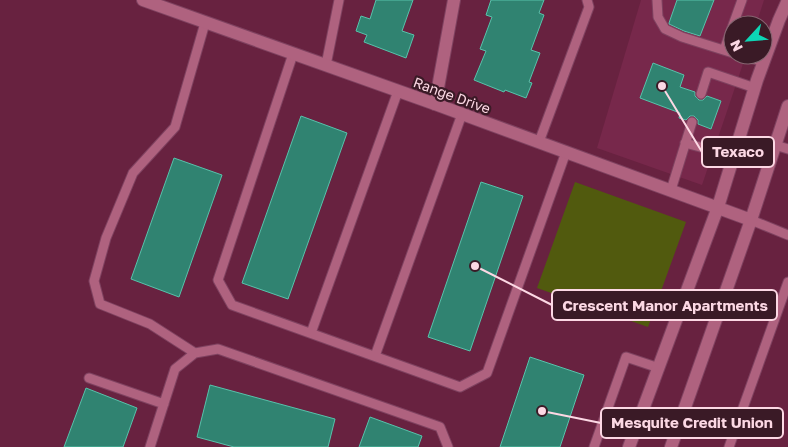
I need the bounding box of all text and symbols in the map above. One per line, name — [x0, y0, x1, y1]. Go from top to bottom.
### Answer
north arrow — [723, 15, 773, 65]
text: N — [726, 37, 746, 54]
street label: Range Drive — [411, 73, 493, 117]
callout: Texaco — [702, 137, 774, 167]
text: Texaco — [712, 142, 764, 160]
callout: Crescent Manor Apartments — [552, 290, 777, 320]
text: Crescent Manor Apartments — [562, 296, 768, 314]
callout: Mesquite Credit Union — [601, 408, 783, 438]
text: Mesquite Credit Union — [611, 413, 773, 431]

